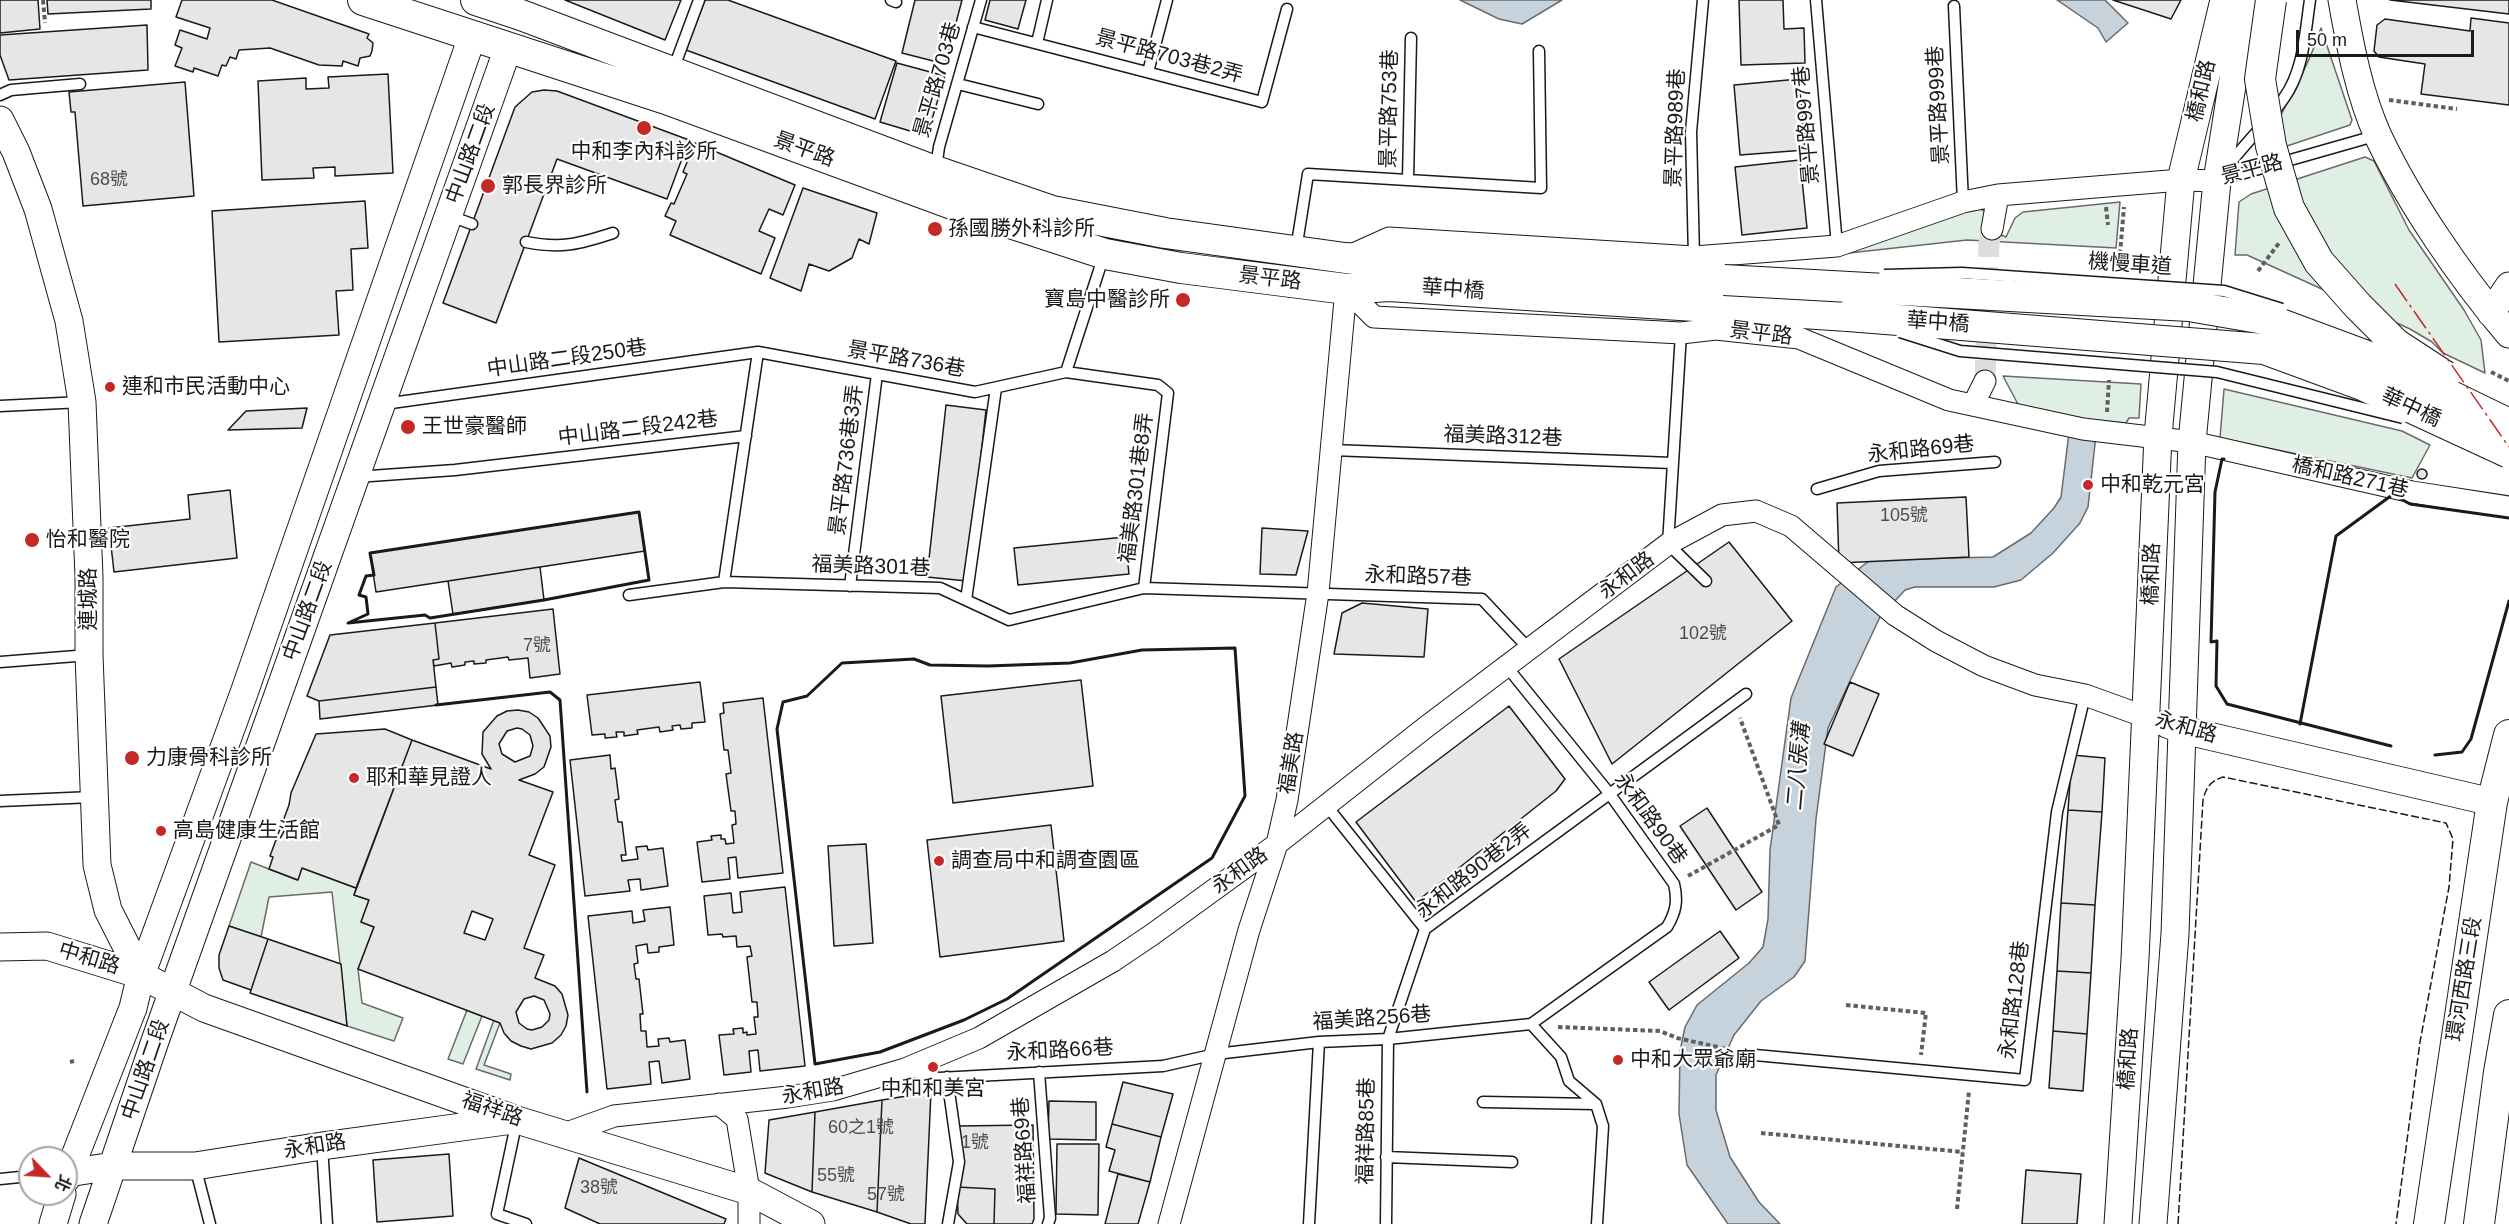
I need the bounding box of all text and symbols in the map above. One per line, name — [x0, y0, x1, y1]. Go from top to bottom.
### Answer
scale bar — [2299, 18, 2478, 56]
street label: 景平路703巷 — [909, 19, 967, 141]
street label: 景平路703巷2弄 — [1092, 25, 1246, 89]
text: 50 m — [2307, 30, 2347, 50]
street label: 景平路999巷 — [1923, 45, 1955, 165]
street label: 景平路753巷 — [1376, 49, 1404, 169]
street label: 橋和路 — [2183, 57, 2221, 125]
street label: 景平路997巷 — [1789, 65, 1825, 185]
street label: 景平路989巷 — [1661, 68, 1691, 188]
street label: 中山路二段 — [441, 100, 501, 208]
marker: 中和李內科診所 — [635, 119, 653, 137]
street label: 景平路 — [770, 127, 838, 173]
place label: 中和李內科診所 — [571, 139, 717, 165]
street label: 景平路 — [2218, 150, 2286, 190]
house number: 68號 — [90, 169, 128, 191]
place label: 郭長界診所 — [502, 173, 607, 199]
marker: 郭長界診所 — [479, 177, 497, 195]
place label: 孫國勝外科診所 — [948, 216, 1095, 242]
marker: 孫國勝外科診所 — [926, 220, 944, 238]
street label: 機慢車道 — [2087, 250, 2173, 280]
street label: 景平路 — [1237, 263, 1303, 295]
street label: 華中橋 — [1421, 275, 1485, 305]
place label: 寶島中醫診所 — [1044, 287, 1170, 313]
marker: 寶島中醫診所 — [1174, 291, 1192, 309]
street label: 華中橋 — [1906, 308, 1970, 338]
street label: 景平路 — [1728, 318, 1794, 350]
street label: 中山路二段250巷 — [486, 335, 648, 383]
street label: 景平路736巷 — [845, 337, 967, 383]
place label: 連和市民活動中心 — [122, 374, 290, 400]
marker: 連和市民活動中心 — [103, 380, 117, 394]
street label: 景平路736巷3弄 — [825, 383, 869, 537]
street label: 華中橋 — [2377, 383, 2445, 433]
street label: 中山路二段242巷 — [557, 407, 719, 451]
street label: 福美路301巷8弄 — [1115, 411, 1159, 565]
place label: 王世豪醫師 — [422, 414, 527, 440]
marker: 王世豪醫師 — [399, 418, 417, 436]
street label: 福美路312巷 — [1443, 422, 1563, 452]
street label: 永和路69巷 — [1866, 432, 1976, 468]
street label: 橋和路271巷 — [2289, 452, 2411, 504]
place label: 中和乾元宮 — [2100, 472, 2205, 498]
marker: 中和乾元宮 — [2081, 478, 2095, 492]
house number: 105號 — [1880, 505, 1928, 527]
place label: 怡和醫院 — [46, 527, 130, 553]
marker: 怡和醫院 — [23, 531, 41, 549]
street label: 橋和路 — [2138, 542, 2166, 606]
street label: 永和路 — [1594, 547, 1660, 605]
street label: 福美路301巷 — [811, 552, 931, 582]
street label: 中山路二段 — [278, 557, 338, 665]
street label: 永和路57巷 — [1364, 563, 1472, 591]
street label: 連城路 — [76, 568, 102, 630]
house number: 102號 — [1679, 623, 1727, 645]
house number: 7號 — [523, 635, 551, 657]
street label: 永和路 — [2152, 707, 2220, 749]
water label: 二八張溝 — [1782, 722, 1816, 812]
street label: 福美路 — [1275, 730, 1309, 796]
place label: 力康骨科診所 — [146, 745, 272, 771]
marker: 力康骨科診所 — [123, 749, 141, 767]
place label: 耶和華見證人 — [366, 765, 492, 791]
street label: 永和路90巷 — [1608, 768, 1692, 870]
marker: 耶和華見證人 — [347, 771, 361, 785]
place label: 高島健康生活館 — [173, 818, 320, 844]
street label: 永和路90巷2弄 — [1411, 818, 1537, 924]
marker: 高島健康生活館 — [154, 824, 168, 838]
street label: 永和路 — [1207, 842, 1273, 900]
place label: 調查局中和調查園區 — [951, 848, 1140, 874]
marker: 調查局中和調查園區 — [932, 854, 946, 868]
street label: 環河西路三段 — [2443, 915, 2487, 1043]
street label: 中和路 — [55, 938, 123, 980]
street label: 永和路128巷 — [1995, 939, 2035, 1061]
street label: 福美路256巷 — [1312, 1002, 1432, 1036]
street label: 中山路二段 — [117, 1016, 175, 1124]
street label: 橋和路 — [2114, 1027, 2144, 1091]
street label: 永和路66巷 — [1006, 1036, 1114, 1066]
place label: 中和大眾爺廟 — [1630, 1047, 1756, 1073]
marker: 中和大眾爺廟 — [1611, 1053, 1625, 1067]
marker: 中和和美宮 — [926, 1060, 940, 1074]
street label: 永和路 — [780, 1074, 846, 1110]
place label: 中和和美宮 — [881, 1076, 985, 1102]
street label: 福祥路85巷 — [1353, 1077, 1381, 1185]
street label: 福祥路 — [458, 1088, 526, 1132]
street label: 福祥路69巷 — [1009, 1096, 1041, 1204]
house number: 60之1號 — [828, 1117, 894, 1139]
street label: 永和路 — [282, 1130, 348, 1164]
house number: 1號 — [961, 1132, 989, 1154]
north arrow — [18, 1146, 78, 1206]
house number: 55號 — [817, 1165, 855, 1187]
text: 北 — [52, 1172, 74, 1194]
house number: 38號 — [580, 1177, 618, 1199]
house number: 57號 — [867, 1184, 905, 1206]

